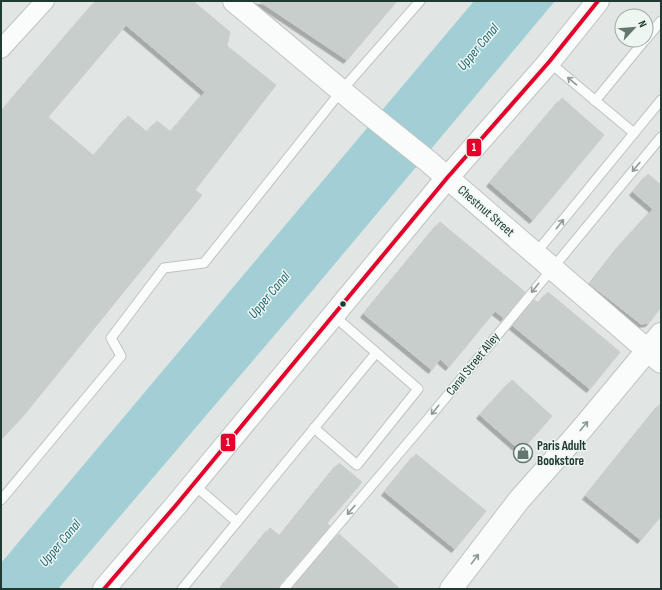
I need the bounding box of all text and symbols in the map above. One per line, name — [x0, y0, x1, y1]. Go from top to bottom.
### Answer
north arrow — [614, 8, 654, 48]
text: N — [635, 18, 650, 29]
water label: Upper Canal — [453, 20, 503, 74]
one-way arrow — [566, 77, 577, 86]
line badge: 1 — [466, 138, 482, 157]
text: 1 — [472, 141, 477, 154]
one-way arrow — [632, 161, 640, 172]
street label: Chestnut Street — [454, 182, 518, 240]
one-way arrow — [556, 218, 564, 229]
water label: Upper Canal — [244, 268, 294, 322]
one-way arrow — [531, 283, 539, 294]
unlabelled marker — [338, 299, 348, 309]
street label: Canal Street Alley — [443, 329, 503, 399]
one-way arrow — [430, 405, 439, 416]
one-way arrow — [580, 420, 589, 431]
line badge: 1 — [220, 433, 236, 452]
text: 1 — [226, 436, 231, 449]
place label: Paris Adult Bookstore — [537, 438, 587, 469]
shop icon: Paris Adult Bookstore — [512, 442, 534, 464]
one-way arrow — [346, 504, 355, 515]
water label: Upper Canal — [35, 516, 85, 570]
one-way arrow — [471, 553, 479, 564]

